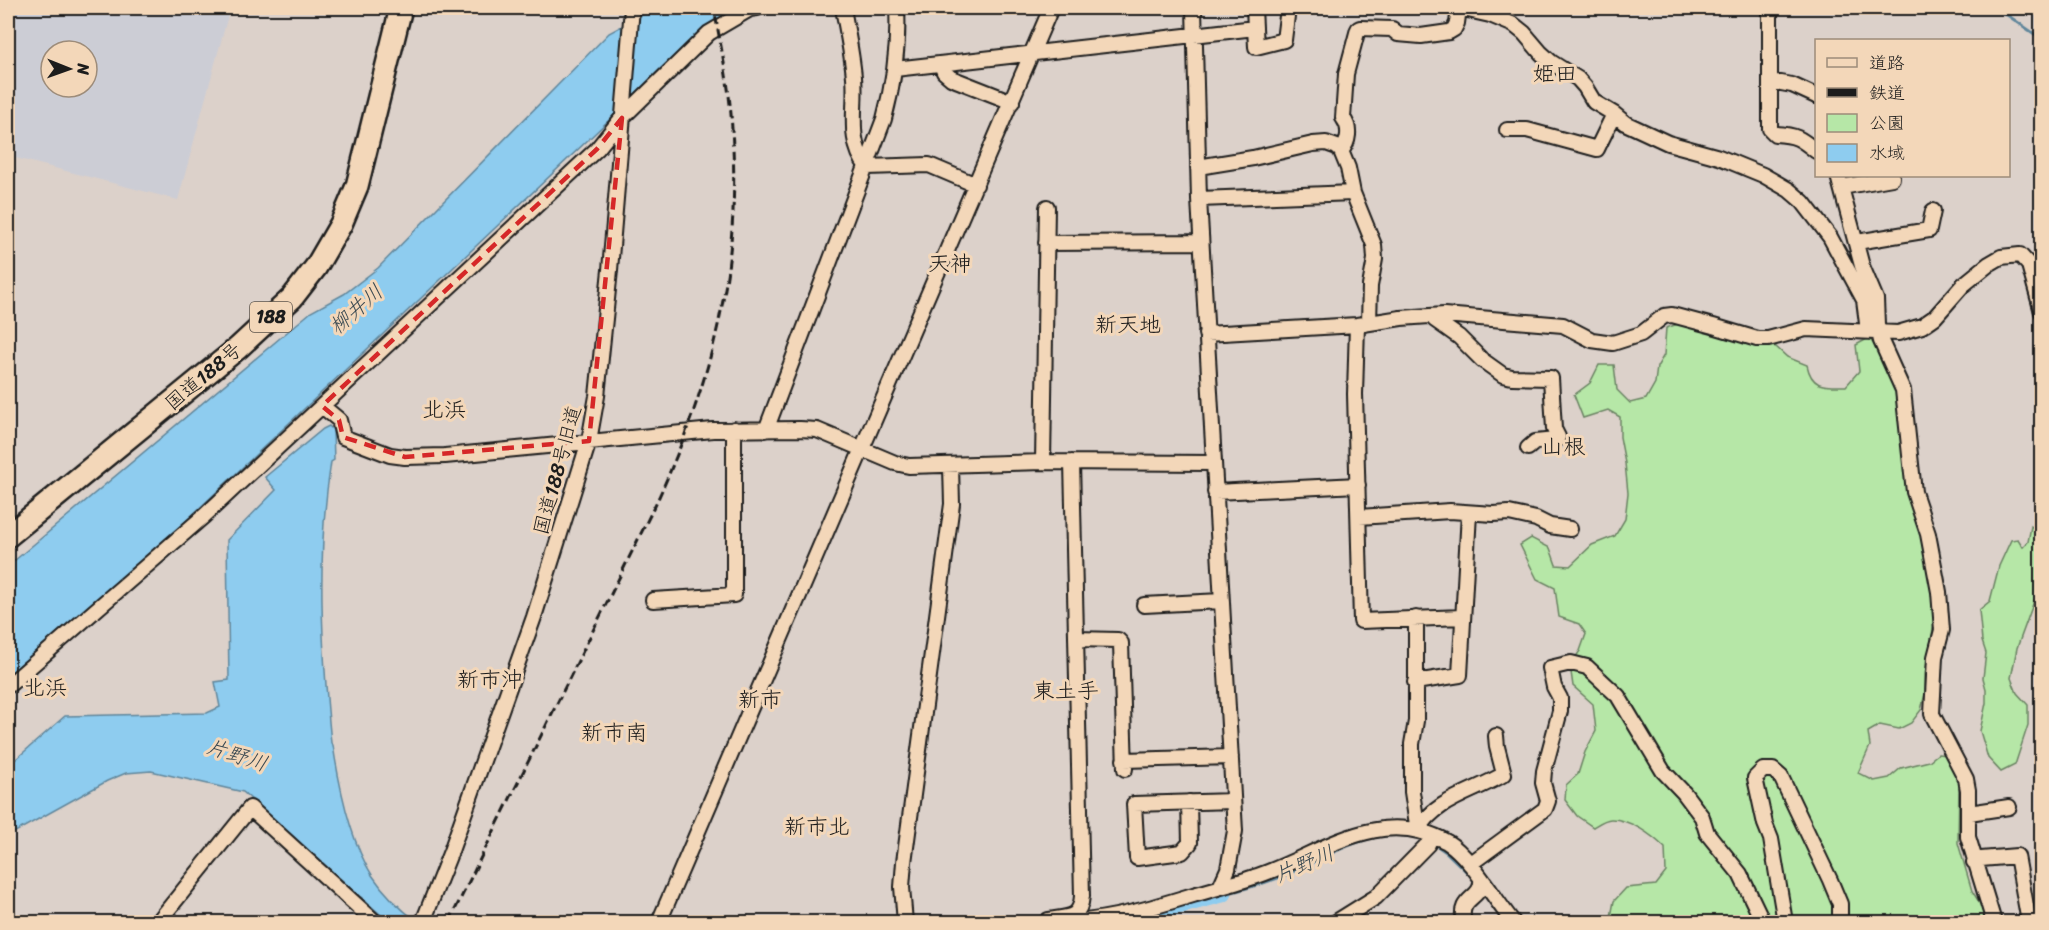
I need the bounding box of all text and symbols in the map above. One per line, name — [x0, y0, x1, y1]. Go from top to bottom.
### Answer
north arrow — [39, 39, 99, 99]
legend — [1815, 39, 2010, 177]
text: 道路 — [1869, 47, 1905, 79]
district label: 姫田 — [1533, 54, 1577, 93]
text: N — [69, 62, 98, 76]
text: 鉄道 — [1869, 77, 1905, 109]
text: 公園 — [1869, 107, 1905, 139]
text: 水域 — [1869, 137, 1905, 169]
district label: 天神 — [928, 244, 972, 283]
water label: 柳井川 — [320, 274, 392, 344]
road number: 188 — [250, 302, 292, 332]
district label: 新天地 — [1095, 305, 1161, 344]
street label: 国道188号 — [157, 333, 250, 420]
district label: 北浜 — [422, 390, 466, 429]
street label: 国道188号旧道 — [523, 402, 592, 539]
district label: 山根 — [1541, 427, 1586, 466]
district label: 新市沖 — [457, 660, 523, 699]
district label: 北浜 — [23, 668, 67, 707]
district label: 東土手 — [1033, 671, 1099, 710]
district label: 新市 — [738, 680, 782, 719]
district label: 新市南 — [581, 713, 647, 752]
water label: 片野川 — [201, 727, 273, 783]
district label: 新市北 — [784, 807, 850, 846]
water label: 片野川 — [1268, 834, 1340, 894]

